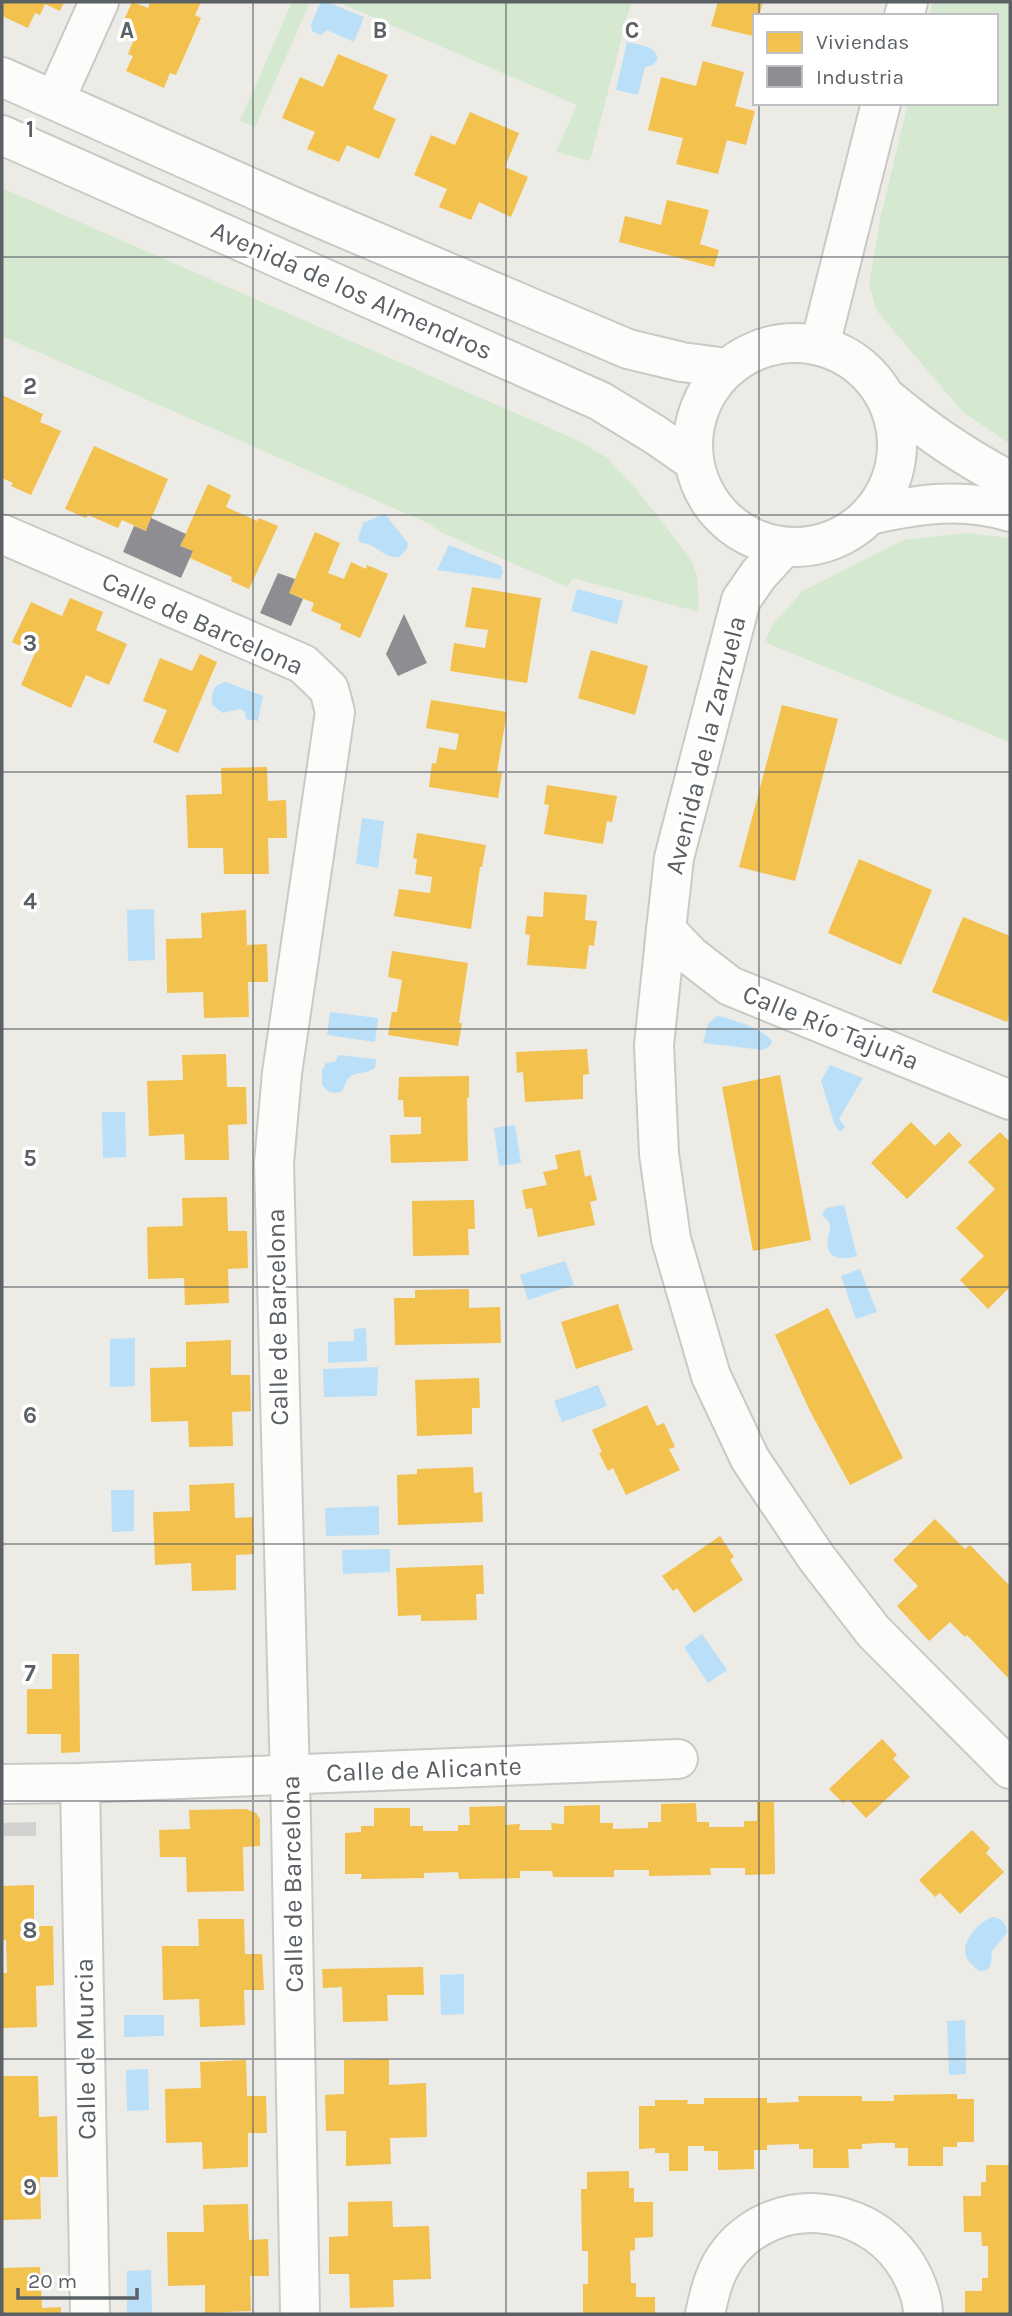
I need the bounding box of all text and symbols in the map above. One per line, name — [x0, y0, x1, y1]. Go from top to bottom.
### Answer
legend — [753, 14, 998, 105]
text: A — [120, 17, 134, 44]
text: B — [373, 17, 387, 44]
text: C — [625, 17, 639, 44]
text: Viviendas — [816, 30, 909, 54]
text: Industria — [816, 65, 904, 89]
text: 1 — [26, 116, 34, 143]
street label: Avenida de los Almendros — [206, 214, 497, 367]
text: 2 — [23, 373, 37, 400]
street label: Calle de Barcelona — [97, 565, 308, 682]
street label: Avenida de la Zarzuela — [658, 613, 753, 877]
text: 3 — [23, 630, 37, 657]
text: 4 — [23, 888, 37, 915]
street label: Calle Río Tajuña — [738, 978, 923, 1077]
text: 5 — [23, 1145, 37, 1172]
street label: Calle de Barcelona — [260, 1208, 295, 1426]
text: 6 — [23, 1402, 37, 1429]
text: 7 — [24, 1660, 36, 1687]
street label: Calle de Alicante — [326, 1751, 522, 1788]
street label: Calle de Barcelona — [275, 1775, 310, 1993]
text: 8 — [23, 1917, 37, 1944]
street label: Calle de Murcia — [68, 1958, 103, 2140]
text: 9 — [23, 2174, 37, 2201]
scale bar — [18, 2256, 136, 2300]
text: 20 m — [28, 2269, 77, 2293]

